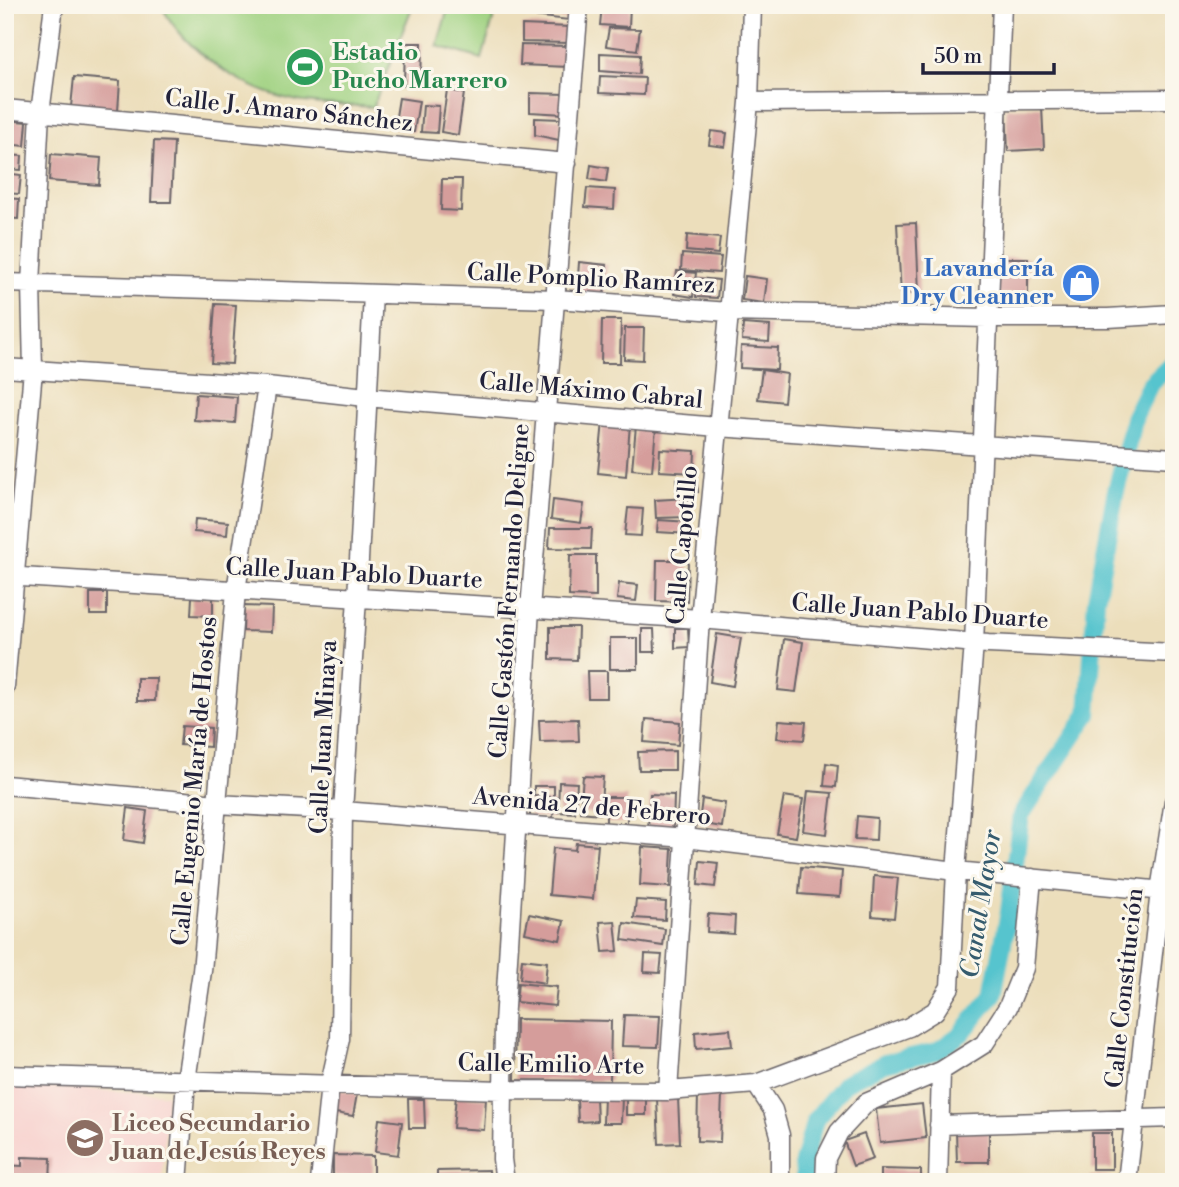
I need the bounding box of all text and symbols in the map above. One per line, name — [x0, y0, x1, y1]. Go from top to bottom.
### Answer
scale bar — [923, 32, 1055, 76]
place label: Estadio Pucho Marrero — [332, 38, 508, 96]
text: 50 m — [934, 44, 982, 70]
sports icon: Estadio Pucho Marrero — [284, 46, 326, 88]
street label: Calle J. Amaro Sánchez — [164, 83, 414, 139]
place label: Lavandería Dry Cleanner — [901, 254, 1055, 312]
street label: Calle Pomplio Ramírez — [466, 258, 716, 300]
shop icon: Lavandería Dry Cleanner — [1060, 262, 1102, 304]
street label: Calle Máximo Cabral — [478, 366, 704, 416]
street label: Calle Gastón Fernando Deligne — [483, 422, 537, 760]
street label: Calle Capotillo — [661, 464, 705, 626]
street label: Calle Juan Pablo Duarte — [225, 552, 483, 596]
street label: Calle Juan Pablo Duarte — [790, 588, 1050, 636]
street label: Calle Eugenio María de Hostos — [166, 615, 224, 947]
street label: Calle Juan Minaya — [304, 638, 344, 835]
street label: Avenida 27 de Febrero — [471, 782, 712, 832]
water label: Canal Mayor — [953, 827, 1009, 980]
street label: Calle Constitución — [1100, 886, 1150, 1090]
street label: Calle Emilio Arte — [457, 1048, 645, 1082]
place label: Liceo Secundario Juan de Jesús Reyes — [109, 1109, 326, 1167]
school or university icon: Liceo Secundario Juan de Jesús Reyes — [64, 1117, 106, 1159]

